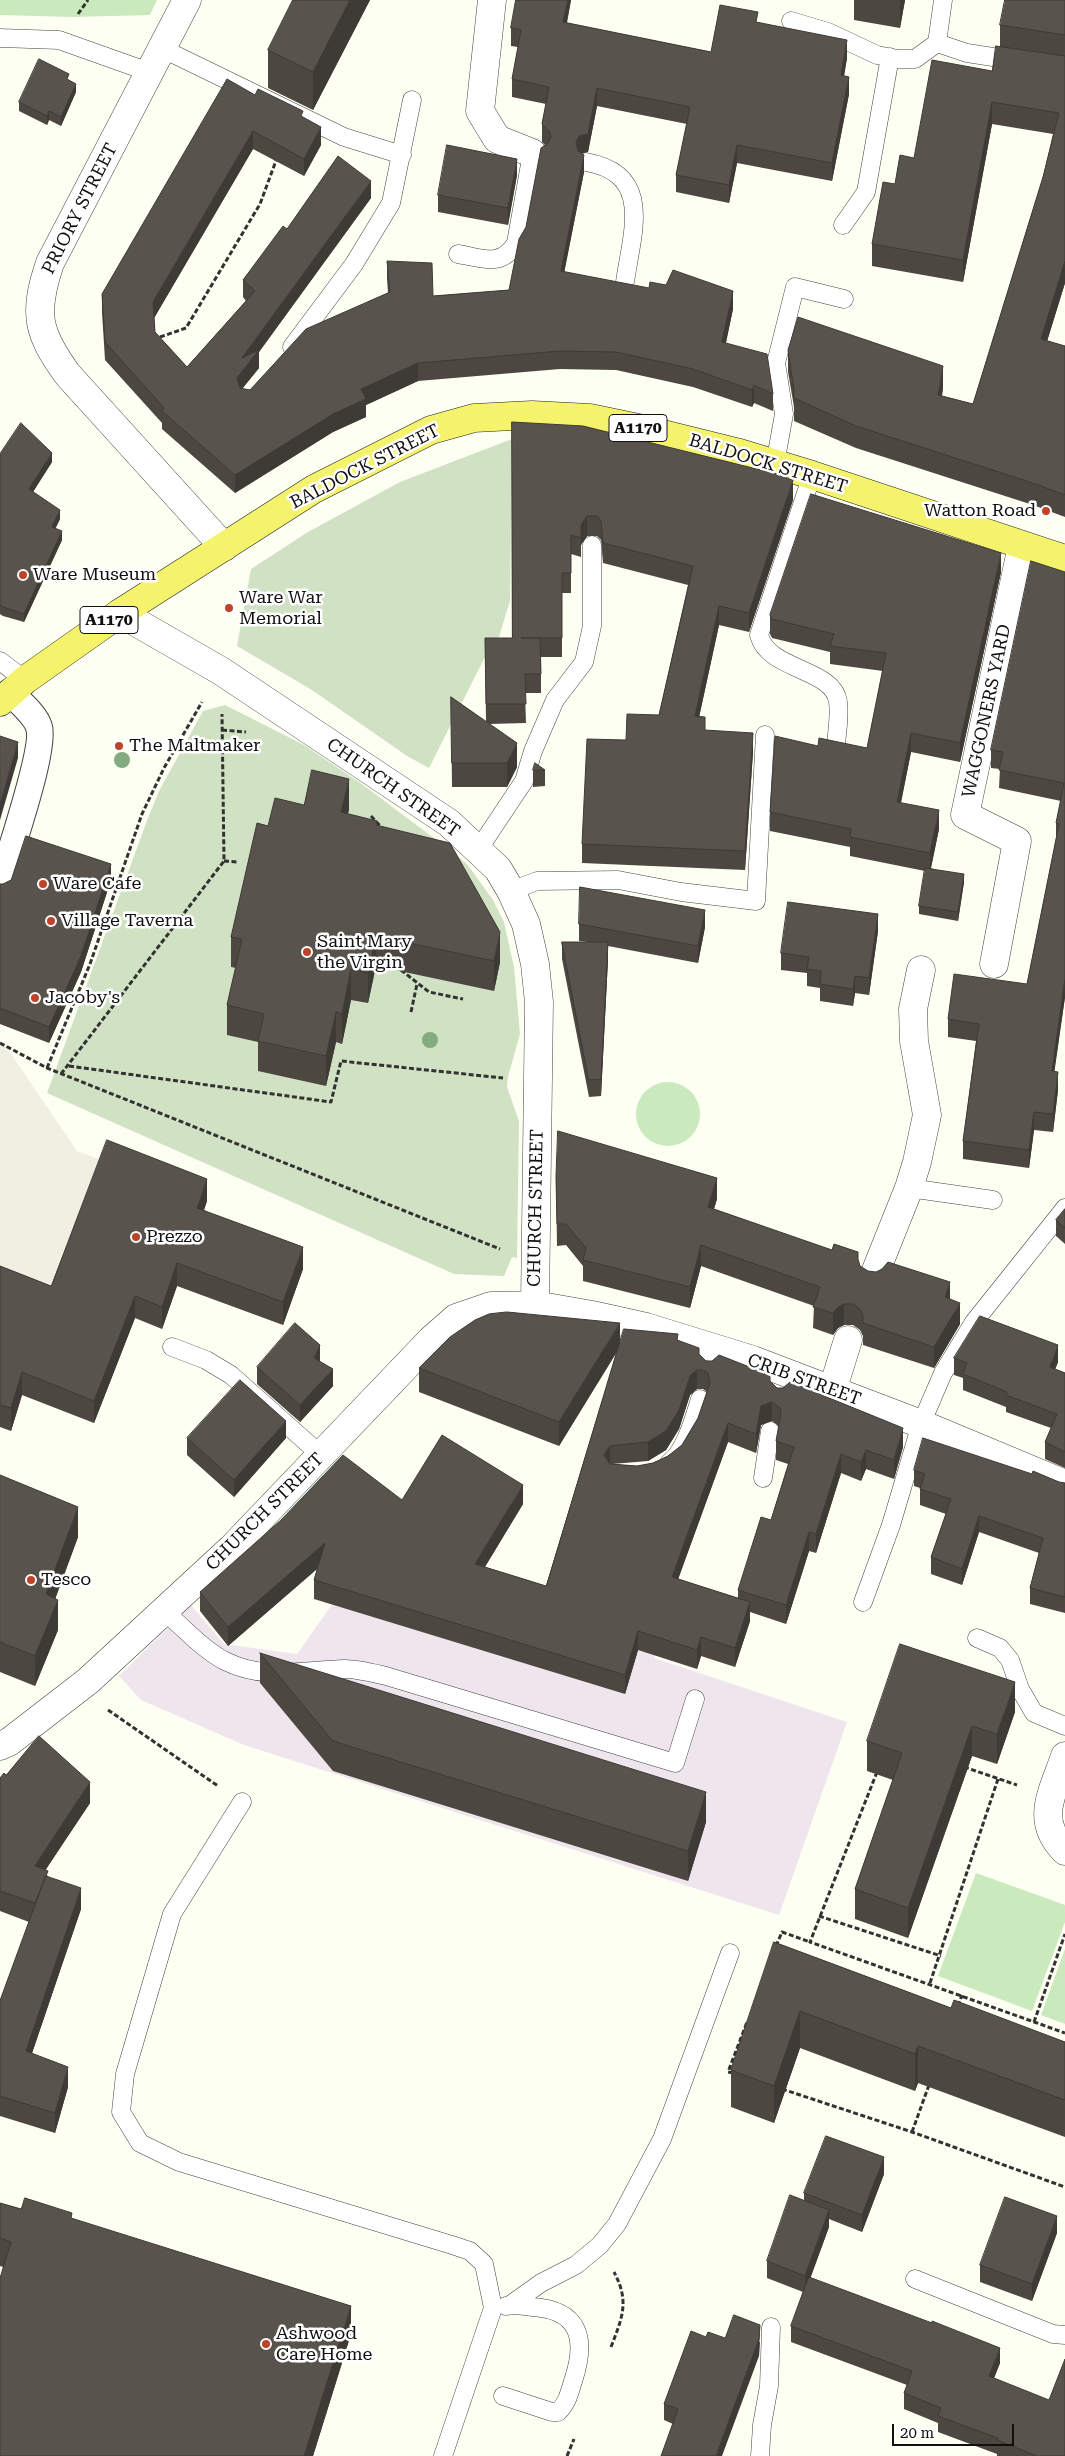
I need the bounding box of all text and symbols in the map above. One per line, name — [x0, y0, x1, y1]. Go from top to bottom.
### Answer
street label: PRIORY STREET — [38, 140, 122, 278]
road number: A1170 — [609, 414, 667, 442]
street label: BALDOCK STREET — [287, 420, 443, 514]
street label: BALDOCK STREET — [686, 430, 850, 498]
place label: Watton Road — [924, 500, 1036, 522]
marker: Watton Road — [1040, 505, 1052, 517]
place label: Ware Museum — [33, 564, 156, 586]
marker: Ware Museum — [17, 569, 29, 581]
place label: Ware War Memorial — [239, 587, 323, 630]
marker: Ware War Memorial — [223, 602, 235, 614]
road number: A1170 — [80, 606, 138, 634]
street label: WAGGONERS YARD — [958, 622, 1016, 800]
street label: CHURCH STREET — [322, 734, 464, 842]
place label: The Maltmaker — [129, 735, 260, 757]
marker: The Maltmaker — [113, 740, 125, 752]
place label: Ware Cafe — [53, 873, 141, 895]
marker: Ware Cafe — [37, 878, 49, 890]
place label: Village Taverna — [61, 910, 193, 932]
marker: Village Taverna — [45, 915, 57, 927]
place label: Saint Mary the Virgin — [317, 931, 412, 974]
marker: Saint Mary the Virgin — [301, 946, 313, 958]
place label: Jacoby's — [45, 987, 120, 1009]
marker: Jacoby's — [29, 992, 41, 1004]
street label: CHURCH STREET — [524, 1129, 548, 1287]
place label: Prezzo — [146, 1226, 203, 1248]
marker: Prezzo — [130, 1231, 142, 1243]
street label: CRIB STREET — [744, 1349, 864, 1411]
street label: CHURCH STREET — [202, 1449, 328, 1575]
place label: Tesco — [41, 1569, 91, 1591]
marker: Tesco — [25, 1574, 37, 1586]
place label: Ashwood Care Home — [276, 2323, 372, 2366]
marker: Ashwood Care Home — [260, 2338, 272, 2350]
scale bar — [895, 2414, 1018, 2446]
text: 20 m — [900, 2424, 934, 2442]

